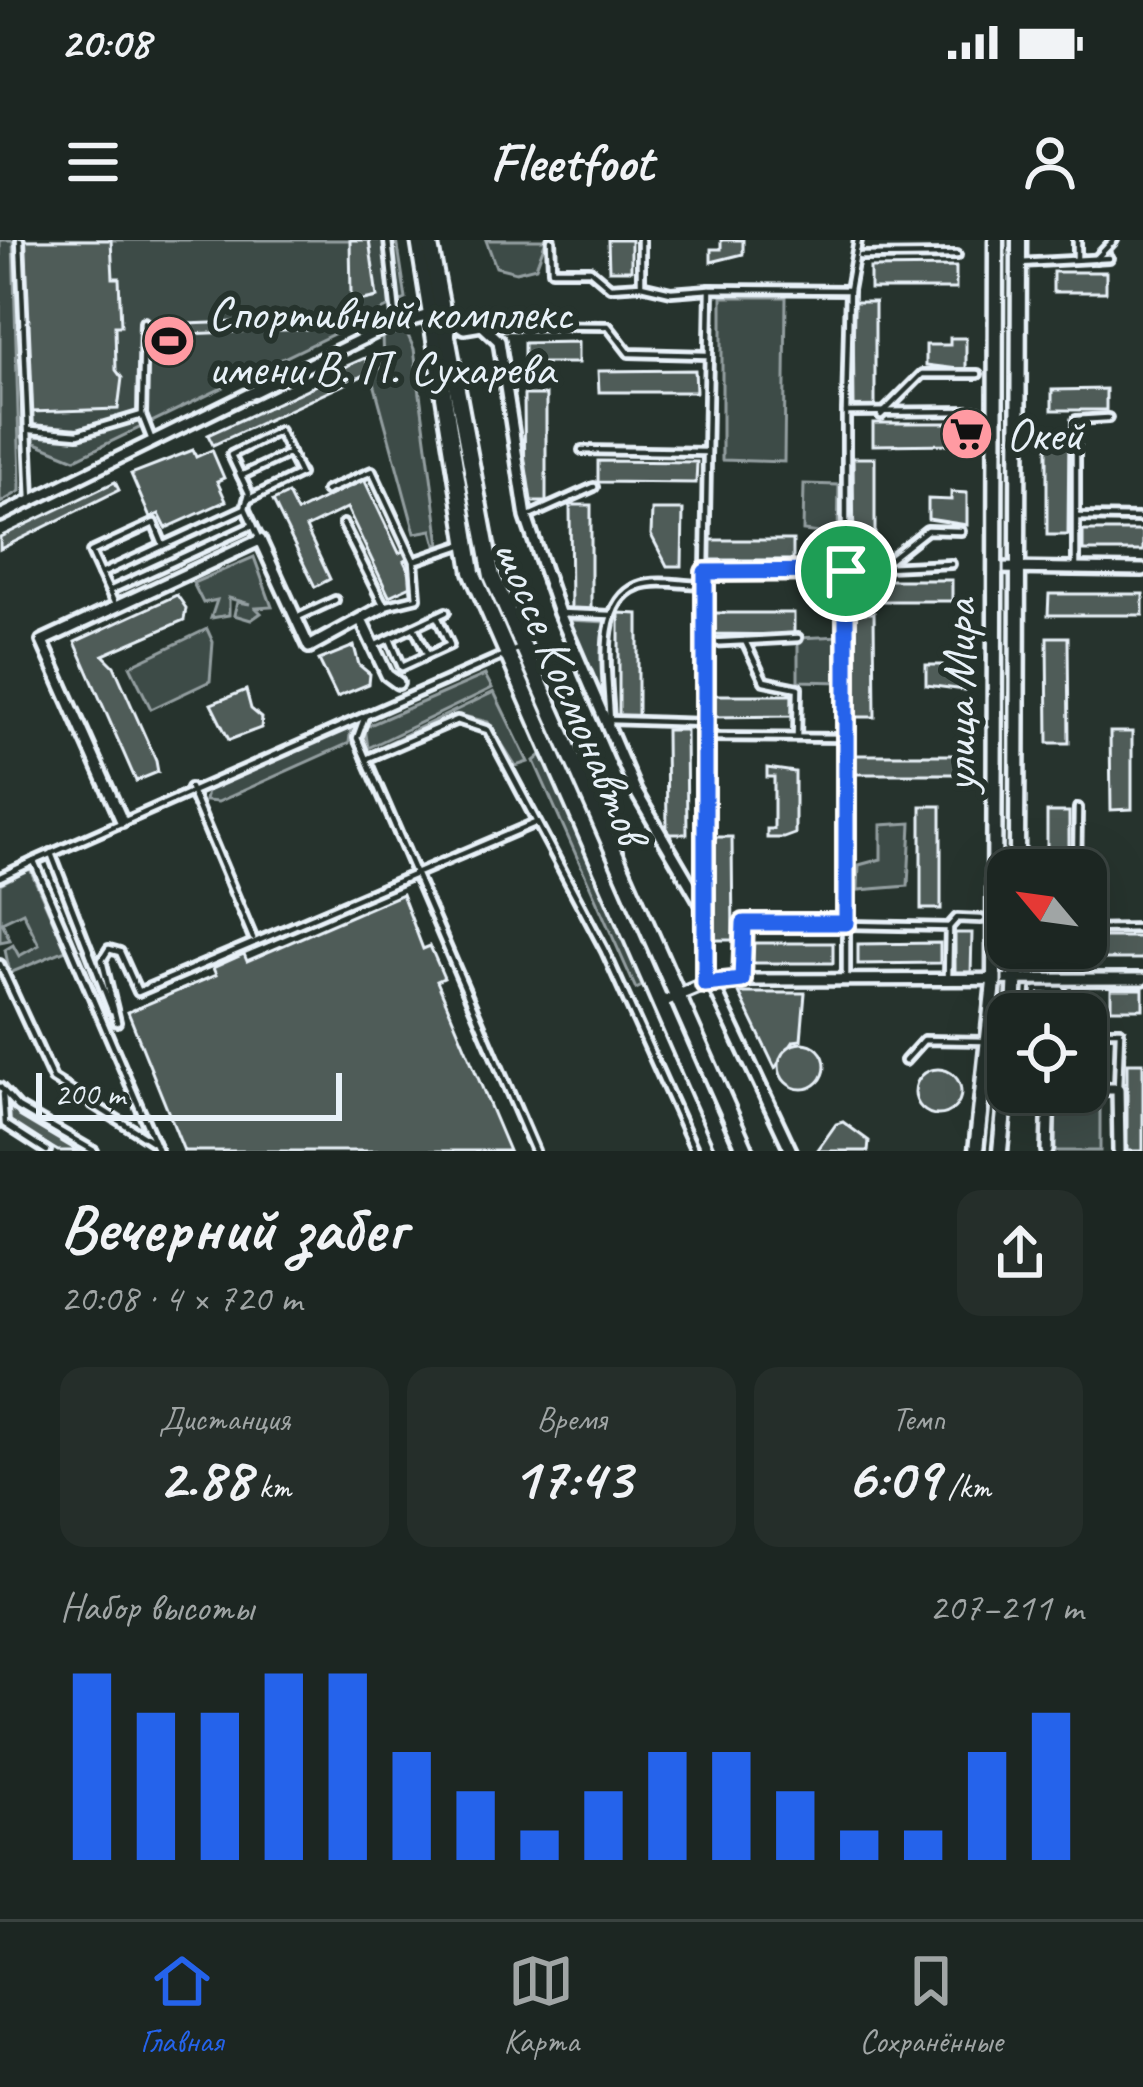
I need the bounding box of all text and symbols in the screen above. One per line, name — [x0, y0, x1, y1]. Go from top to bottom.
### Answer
text: 20:08 — [60, 14, 150, 71]
text: Fleetfoot — [490, 128, 653, 196]
icon: menu — [60, 129, 126, 195]
icon: person — [1017, 129, 1083, 195]
place label: Спортивный комплекс имени В. П. Сухарева — [208, 283, 574, 398]
sports icon: Спортивный комплекс имени В. П. Сухарева — [141, 313, 197, 369]
place label: Окей — [1006, 404, 1086, 464]
supermarket icon: Окей — [939, 406, 995, 462]
pin — [795, 520, 897, 622]
street label: шоссе Космонавтов — [480, 530, 666, 861]
icon: arrive — [813, 538, 879, 604]
street label: улица Мира — [929, 597, 989, 796]
north arrow — [987, 849, 1107, 969]
map controls — [987, 849, 1107, 1113]
button: locate — [987, 993, 1107, 1113]
scale bar — [36, 1067, 342, 1120]
text: 200 m — [54, 1073, 125, 1115]
text: Вечерний забег — [60, 1187, 405, 1270]
button: share — [957, 1190, 1083, 1316]
text: 20:08 · 4 × 720 m — [60, 1274, 302, 1323]
text: Дистанция — [159, 1398, 290, 1440]
text: Время — [537, 1398, 606, 1440]
text: Темп — [892, 1398, 945, 1440]
text: 2.88 — [158, 1440, 251, 1516]
text: 17:43 — [512, 1440, 631, 1516]
text: 6:09 — [846, 1440, 940, 1516]
text: km — [251, 1466, 291, 1508]
text: /km — [940, 1466, 991, 1508]
text: Набор высоты — [60, 1583, 254, 1632]
text: 207–211 m — [929, 1583, 1083, 1632]
tab: Главная — [140, 1948, 223, 2062]
tab: Карта — [503, 1948, 579, 2062]
tab: Сохранённые — [859, 1948, 1003, 2062]

